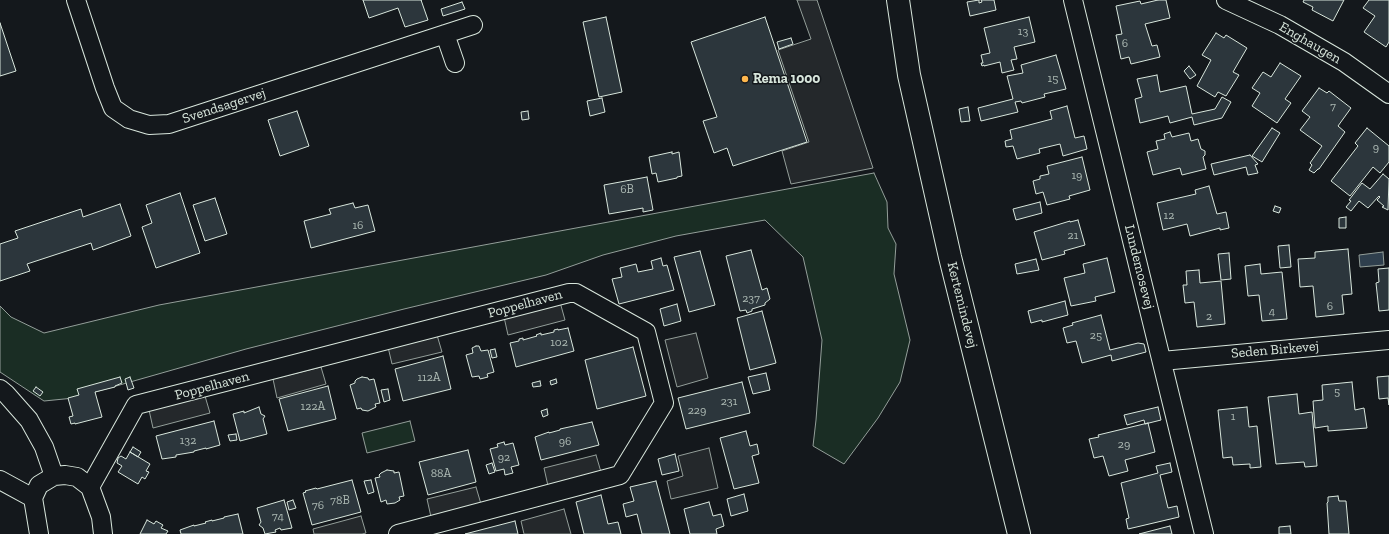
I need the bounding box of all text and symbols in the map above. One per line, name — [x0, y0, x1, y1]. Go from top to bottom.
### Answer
street label: Enghaugen — [1276, 19, 1344, 67]
house number: 13 — [1018, 25, 1028, 39]
house number: 6 — [1122, 37, 1128, 51]
place label: Rema 1000 — [753, 71, 820, 87]
house number: 15 — [1048, 72, 1058, 86]
marker: Rema 1000 — [740, 74, 750, 84]
street label: Svendsagervej — [180, 85, 268, 127]
house number: 7 — [1330, 100, 1336, 114]
house number: 9 — [1373, 141, 1379, 155]
house number: 19 — [1072, 169, 1082, 183]
house number: 6B — [620, 183, 634, 197]
house number: 12 — [1164, 209, 1174, 223]
house number: 16 — [353, 219, 363, 233]
street label: Lundemosevej — [1120, 223, 1158, 311]
house number: 21 — [1068, 229, 1078, 243]
street label: Kertemindevej — [943, 260, 981, 350]
street label: Poppelhaven — [486, 286, 564, 322]
house number: 237 — [742, 292, 760, 306]
house number: 6 — [1327, 300, 1333, 314]
house number: 4 — [1269, 305, 1275, 319]
house number: 2 — [1206, 310, 1212, 324]
house number: 25 — [1090, 329, 1102, 343]
house number: 102 — [550, 336, 568, 350]
street label: Seden Birkevej — [1230, 338, 1320, 362]
street label: Poppelhaven — [173, 368, 251, 404]
house number: 112A — [417, 371, 441, 385]
house number: 5 — [1334, 385, 1340, 399]
house number: 231 — [721, 395, 737, 409]
house number: 122A — [301, 400, 325, 414]
house number: 229 — [688, 404, 706, 418]
house number: 1 — [1231, 410, 1235, 424]
house number: 132 — [180, 434, 196, 448]
house number: 96 — [559, 435, 571, 449]
house number: 29 — [1118, 438, 1130, 452]
house number: 92 — [498, 451, 510, 465]
house number: 88A — [431, 467, 451, 481]
house number: 78B — [330, 494, 350, 508]
house number: 76 — [312, 499, 324, 513]
house number: 74 — [272, 510, 284, 524]

